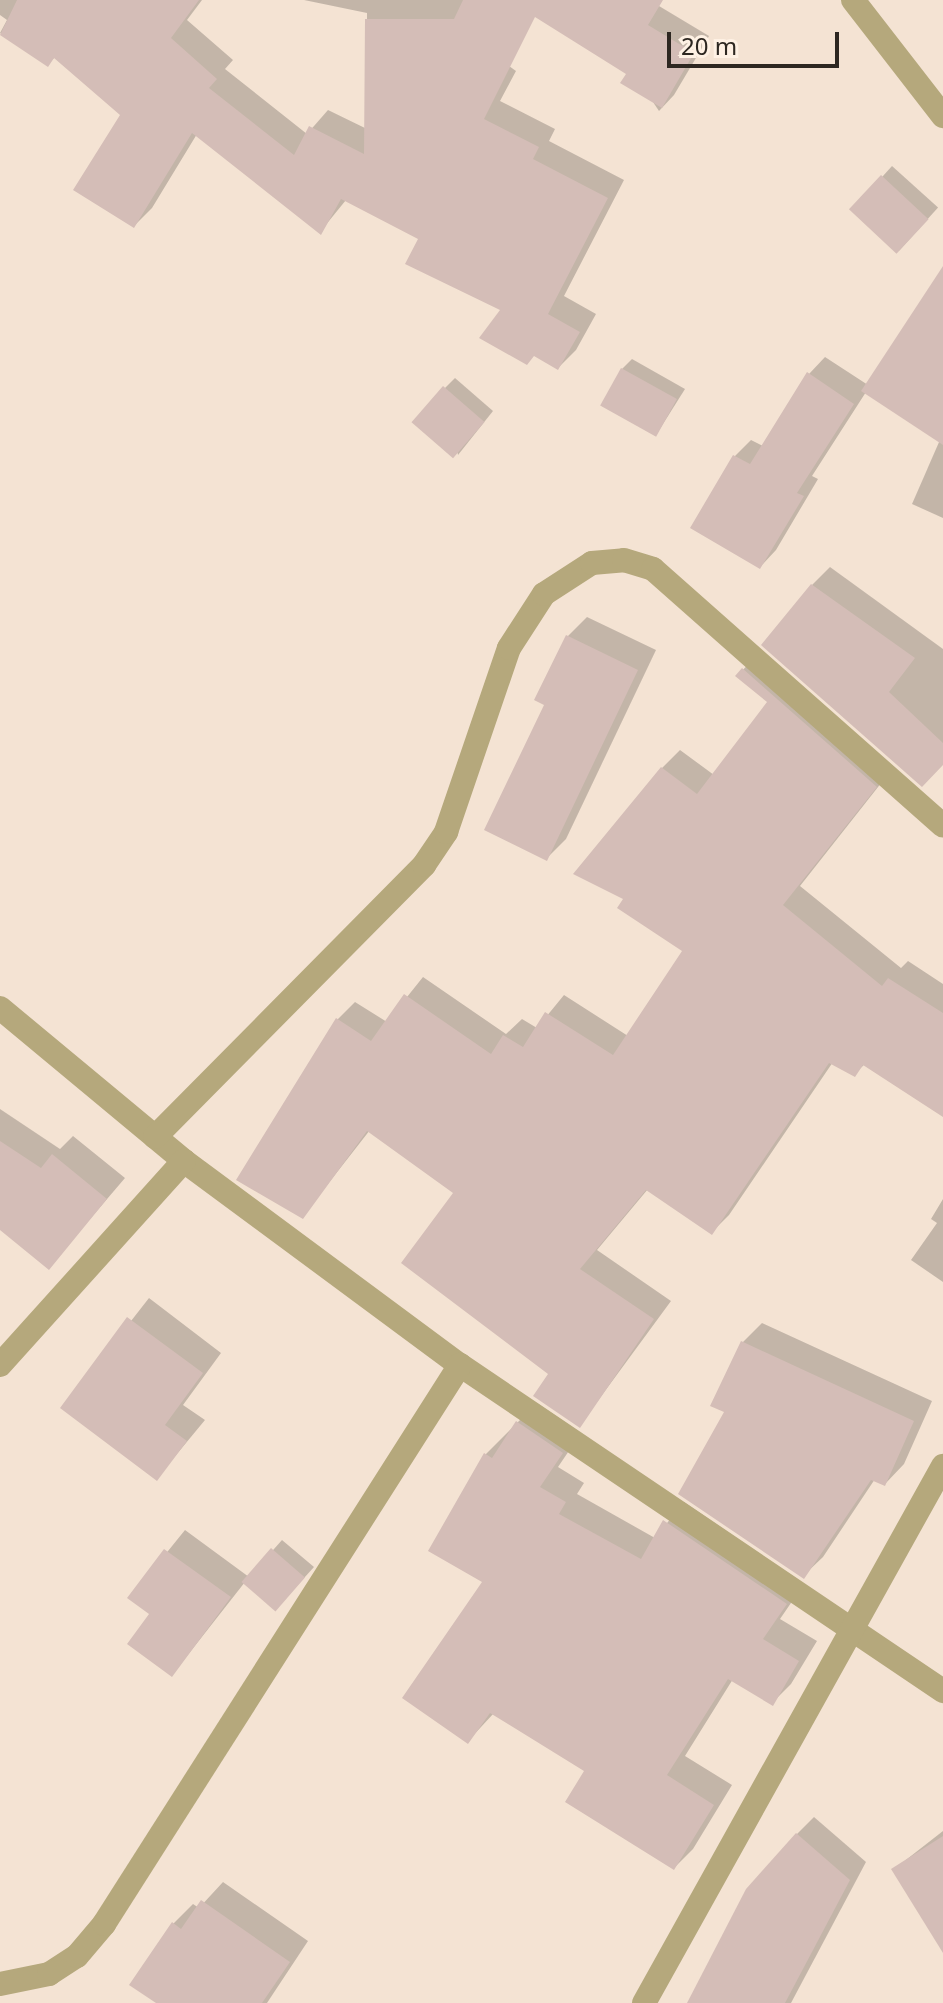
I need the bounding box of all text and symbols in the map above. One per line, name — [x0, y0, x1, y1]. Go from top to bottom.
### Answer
scale bar — [671, 16, 843, 66]
text: 20 m — [681, 29, 737, 62]

